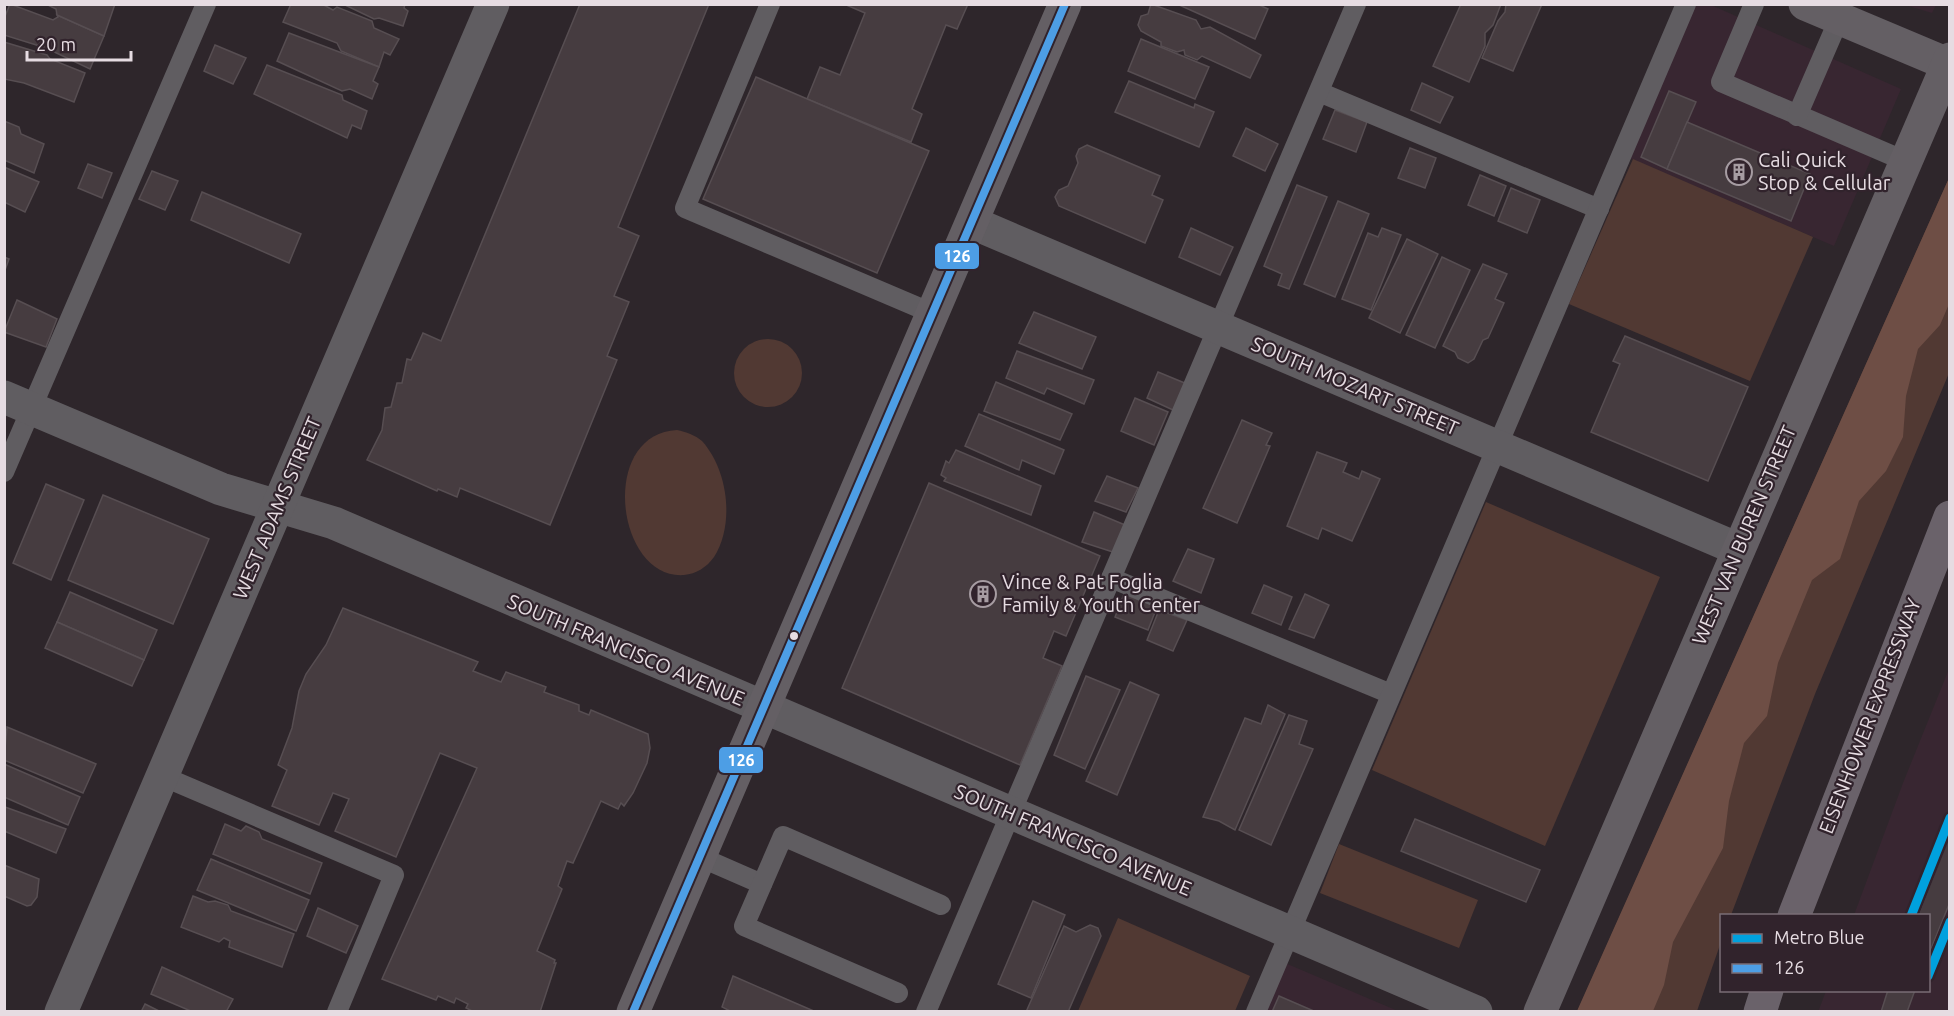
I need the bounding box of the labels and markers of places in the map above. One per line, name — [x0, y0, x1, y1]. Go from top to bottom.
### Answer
place label: Cali Quick Stop & Cellular — [1758, 148, 1891, 194]
building icon: Cali Quick Stop & Cellular — [1724, 157, 1754, 187]
place label: Vince & Pat Foglia Family & Youth Center — [1002, 570, 1200, 616]
building icon: Vince & Pat Foglia Family & Youth Center — [968, 579, 998, 609]
unlabelled marker — [788, 630, 800, 642]

